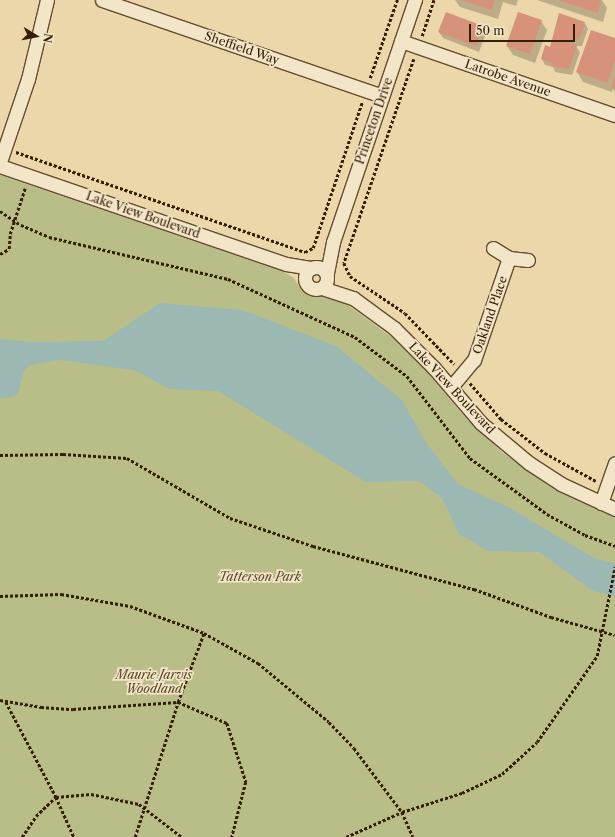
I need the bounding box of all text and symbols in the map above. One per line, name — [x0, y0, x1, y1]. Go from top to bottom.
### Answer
north arrow — [16, 16, 56, 56]
scale bar — [471, 16, 577, 42]
text: 50 m — [476, 23, 505, 38]
street label: Sheffield Way — [203, 28, 281, 68]
text: N — [40, 32, 56, 44]
street label: Latrobe Avenue — [463, 56, 553, 100]
street label: Princeton Drive — [352, 76, 396, 166]
street label: Lake View Boulevard — [84, 189, 202, 241]
street label: Oakland Place — [470, 274, 510, 356]
street label: Lake View Boulevard — [406, 339, 498, 437]
park label: Tatterson Park — [219, 570, 301, 584]
park label: Maurie Jarvis Woodland — [116, 668, 192, 696]

